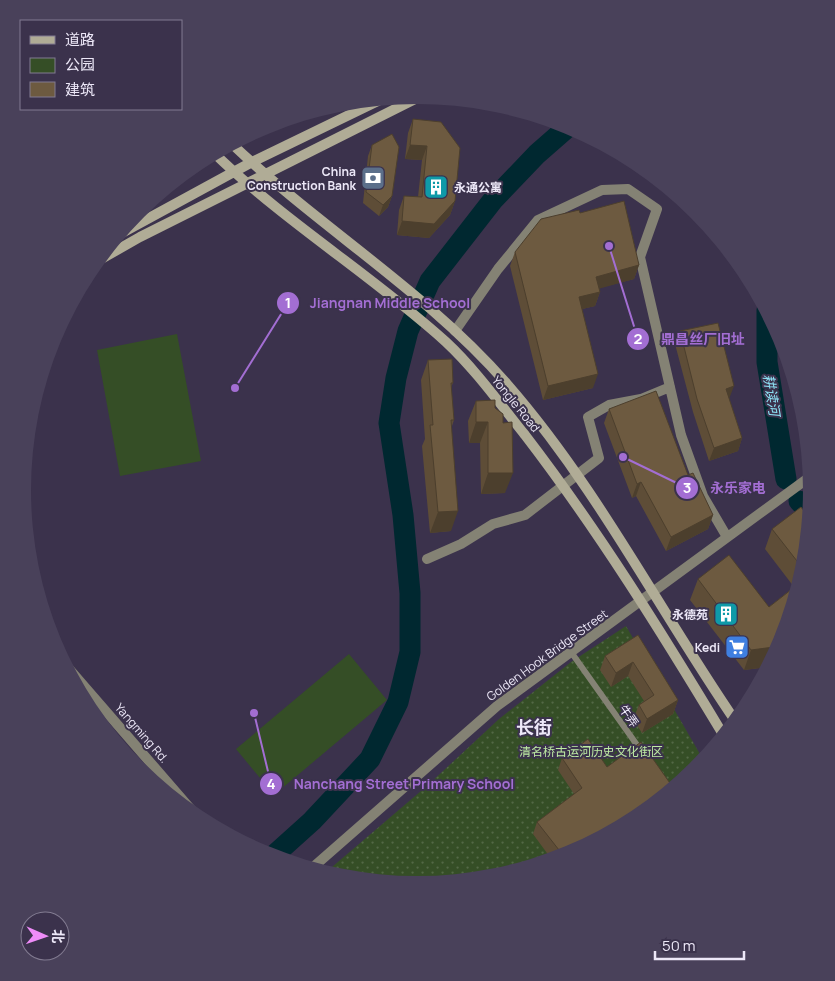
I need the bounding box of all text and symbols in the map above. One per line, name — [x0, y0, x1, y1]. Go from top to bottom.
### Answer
legend — [20, 20, 182, 110]
text: 道路 — [65, 29, 95, 50]
text: 公园 — [65, 54, 95, 75]
text: 建筑 — [65, 79, 95, 100]
place label: China Construction Bank — [247, 163, 357, 194]
bank icon: China Construction Bank — [360, 165, 386, 191]
building icon: 永通公寓 — [423, 174, 449, 200]
place label: 永通公寓 — [454, 179, 502, 196]
callout: Jiangnan Middle School — [275, 288, 481, 317]
text: 1 — [285, 292, 291, 313]
text: Jiangnan Middle School — [310, 293, 470, 312]
callout: 鼎昌丝厂旧址 — [626, 324, 755, 353]
text: 2 — [634, 328, 643, 349]
text: 鼎昌丝厂旧址 — [661, 329, 745, 348]
street label: Yongle Road — [488, 372, 544, 436]
water label: 耕读河 — [759, 373, 785, 420]
callout: 永乐家电 — [675, 473, 776, 502]
text: 3 — [683, 477, 691, 498]
text: 永乐家电 — [710, 478, 766, 497]
building icon: 永德苑 — [713, 601, 739, 627]
street label: Golden Hook Bridge Street — [483, 605, 611, 705]
place label: 永德苑 — [672, 606, 708, 623]
supermarket icon: Kedi — [724, 634, 750, 660]
place label: Kedi — [695, 639, 720, 656]
street label: Yangming Rd. — [111, 700, 173, 766]
street label: 牛弄 — [615, 701, 643, 731]
district label: 长街 — [516, 715, 552, 739]
park label: 清名桥古运河历史文化街区 — [519, 743, 663, 760]
callout: Nanchang Street Primary School — [259, 769, 524, 798]
text: 4 — [266, 773, 276, 794]
text: Nanchang Street Primary School — [294, 774, 514, 793]
north arrow — [20, 911, 70, 961]
scale bar — [655, 928, 744, 960]
text: 北 — [49, 929, 68, 944]
text: 50 m — [662, 935, 696, 956]

